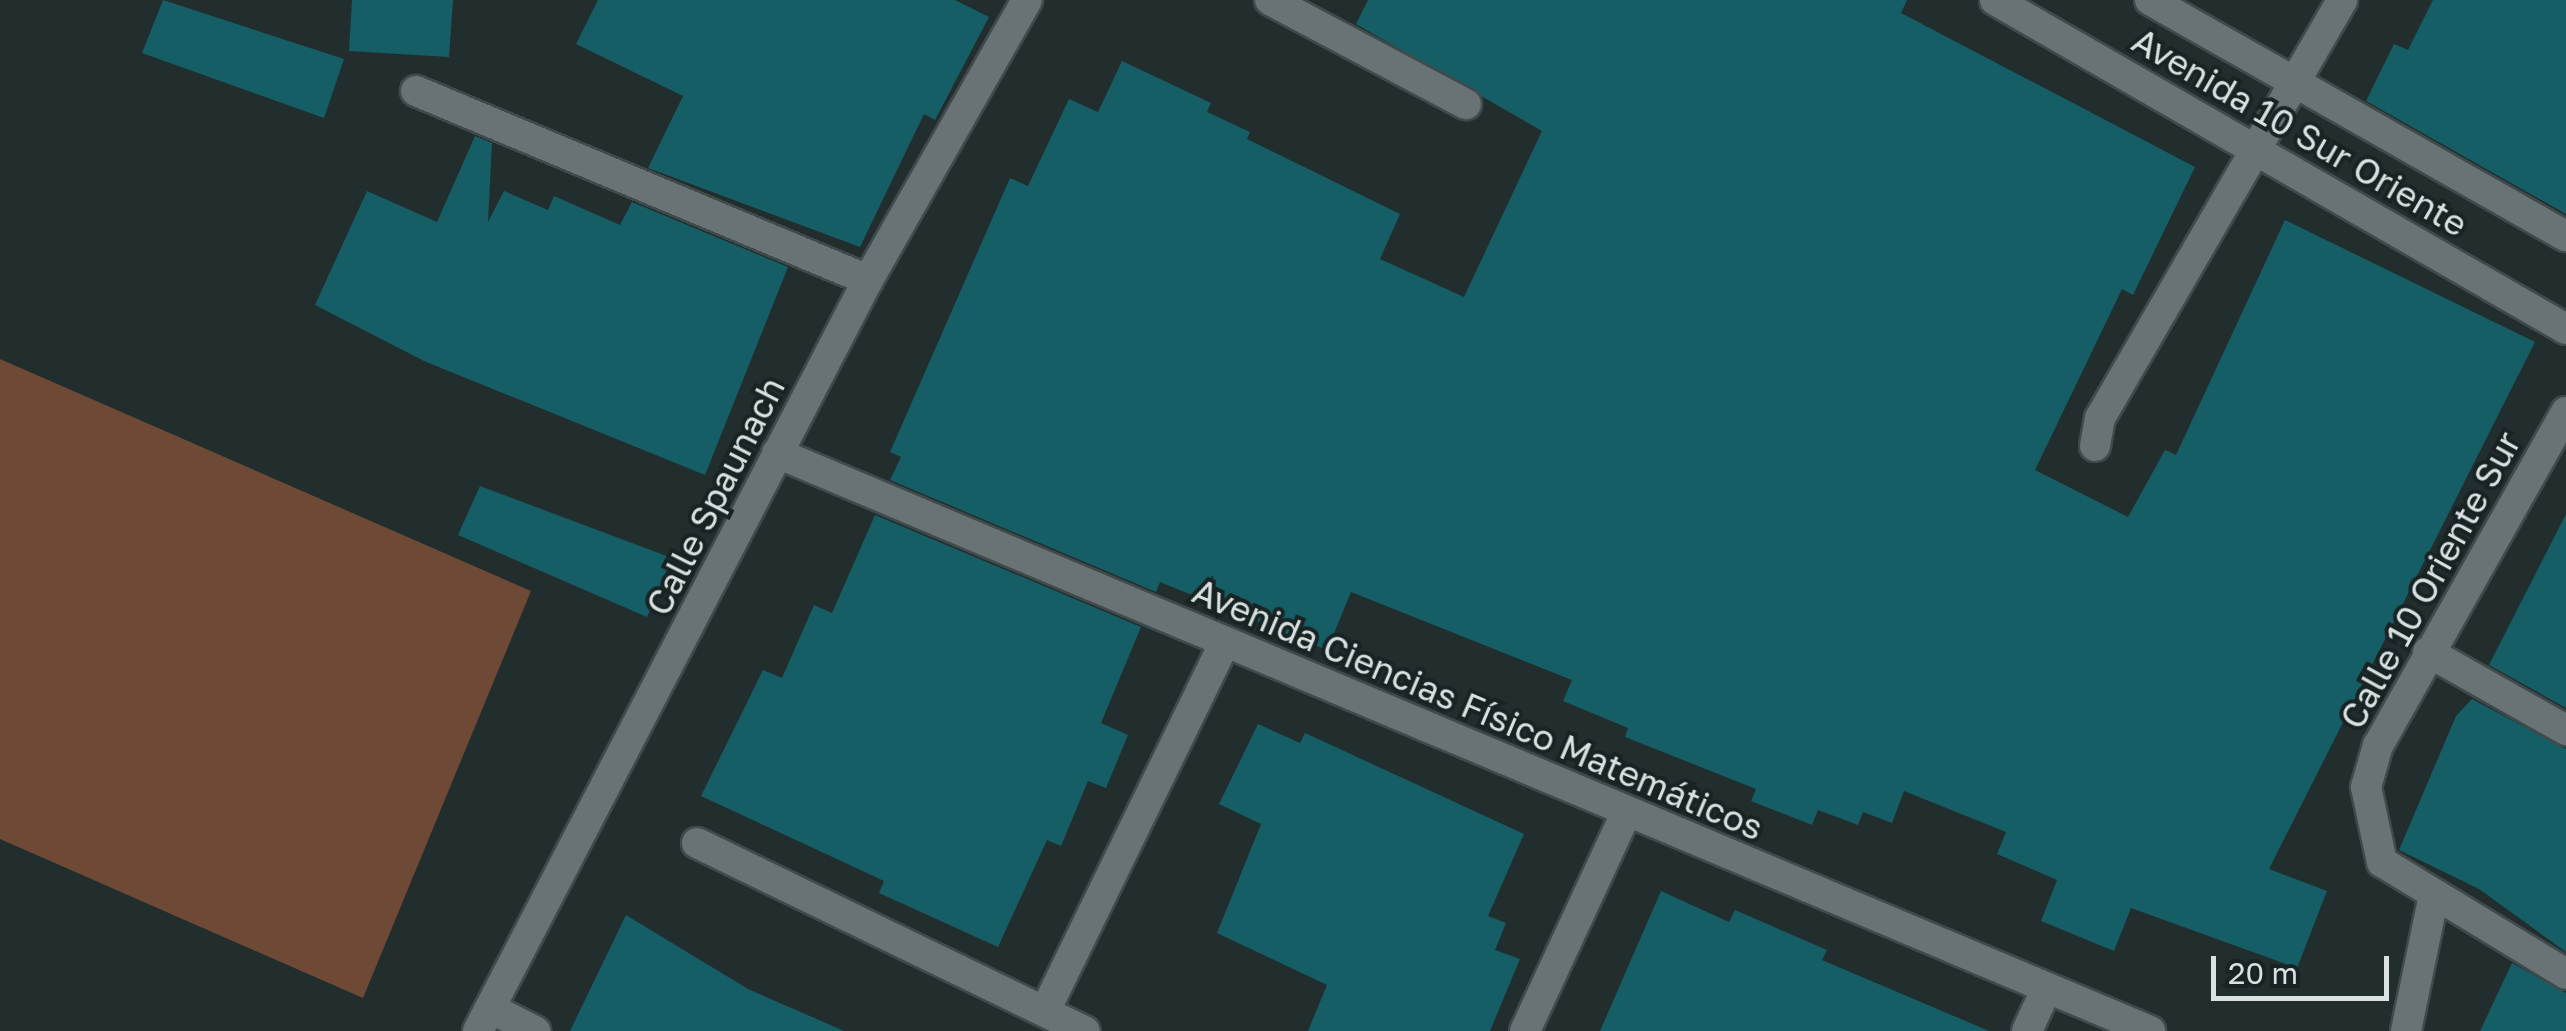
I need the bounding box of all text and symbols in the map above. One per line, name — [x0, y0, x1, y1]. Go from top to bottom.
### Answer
street label: Avenida 10 Sur Oriente — [2125, 19, 2475, 245]
street label: Calle Spaunach — [637, 370, 793, 622]
street label: Calle 10 Oriente Sur — [2331, 424, 2529, 736]
street label: Avenida Ciencias Físico Matemáticos — [1187, 569, 1769, 849]
scale bar — [2216, 936, 2394, 998]
text: 20 m — [2228, 955, 2298, 991]

